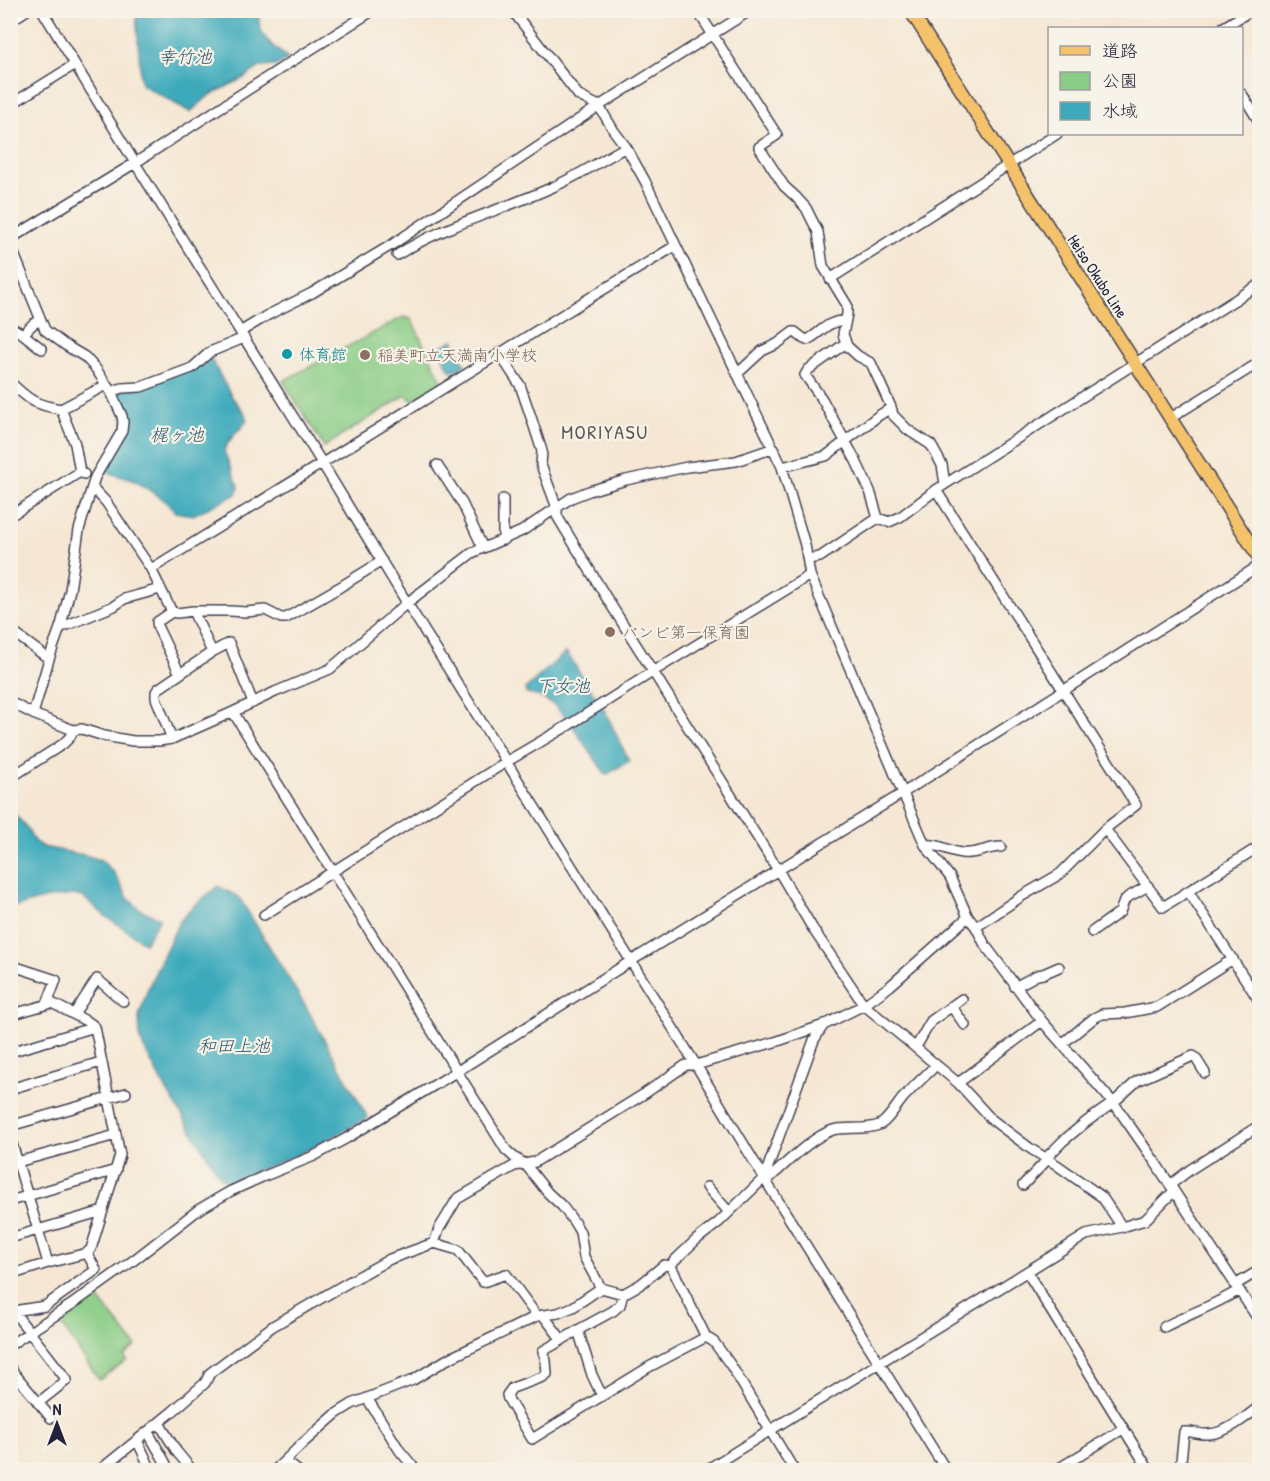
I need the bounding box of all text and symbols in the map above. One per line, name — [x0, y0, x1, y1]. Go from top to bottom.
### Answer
legend — [1048, 27, 1243, 135]
text: 道路 — [1102, 38, 1138, 63]
water label: 幸竹池 — [158, 44, 213, 69]
text: 公園 — [1102, 68, 1138, 93]
text: 水域 — [1102, 98, 1138, 123]
street label: Heiso Okubo Line — [1063, 230, 1134, 323]
place label: 体育館 — [299, 343, 347, 365]
place label: 稲美町立天満南小学校 — [377, 344, 537, 366]
marker: 体育館 — [280, 347, 294, 361]
marker: 稲美町立天満南小学校 — [358, 348, 372, 362]
district label: MORIYASU — [561, 418, 649, 445]
water label: 梶ヶ池 — [150, 422, 205, 447]
place label: バンビ第一保育園 — [622, 621, 750, 643]
marker: バンビ第一保育園 — [603, 625, 617, 639]
water label: 下女池 — [536, 673, 591, 698]
water label: 和田上池 — [198, 1033, 271, 1058]
north arrow — [27, 1394, 87, 1454]
text: N — [53, 1398, 62, 1420]

